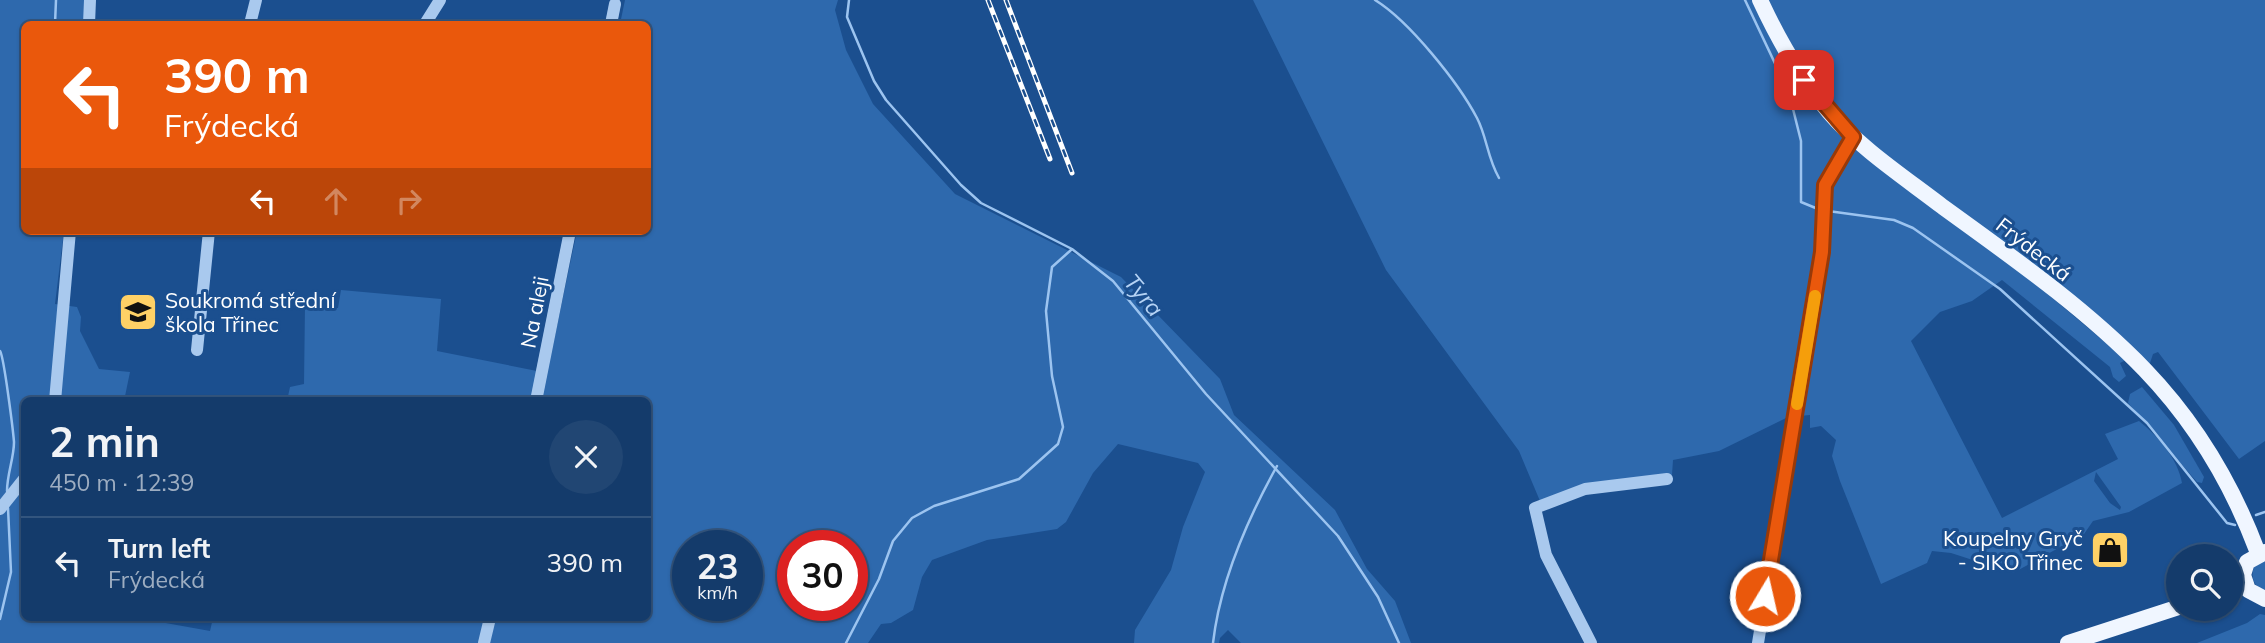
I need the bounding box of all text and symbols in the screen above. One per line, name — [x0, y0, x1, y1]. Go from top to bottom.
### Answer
text: 390 m — [164, 44, 310, 105]
icon: left — [49, 49, 140, 140]
pin — [1774, 50, 1834, 110]
icon: arrive — [1785, 61, 1823, 99]
text: Frýdecká — [164, 105, 299, 145]
icon: left — [244, 182, 282, 220]
icon: ahead — [317, 182, 355, 220]
icon: right — [390, 182, 428, 220]
street label: Frýdecká — [1991, 211, 2077, 287]
water label: Tyra — [1118, 268, 1170, 322]
street label: Na aleji — [514, 274, 554, 350]
place label: Soukromá střední škola Třinec — [165, 287, 336, 337]
school or university icon: Soukromá střední škola Třinec — [117, 291, 159, 333]
text: 2 min — [49, 415, 160, 468]
button: close — [549, 420, 623, 494]
text: 450 m · 12:39 — [49, 468, 194, 497]
place label: Koupelny Gryč - SIKO Třinec — [1943, 525, 2083, 575]
shop icon: Koupelny Gryč - SIKO Třinec — [2089, 529, 2131, 571]
speed limit sign: 30 — [777, 530, 868, 621]
text: Turn left — [108, 532, 210, 565]
icon: left — [49, 544, 87, 582]
text: 23 — [696, 544, 739, 588]
map controls — [2166, 544, 2243, 621]
button: search — [2166, 544, 2243, 621]
text: 390 m — [547, 546, 623, 579]
position arrow — [1728, 559, 1802, 633]
text: Frýdecká — [108, 565, 205, 594]
text: km/h — [697, 581, 738, 604]

